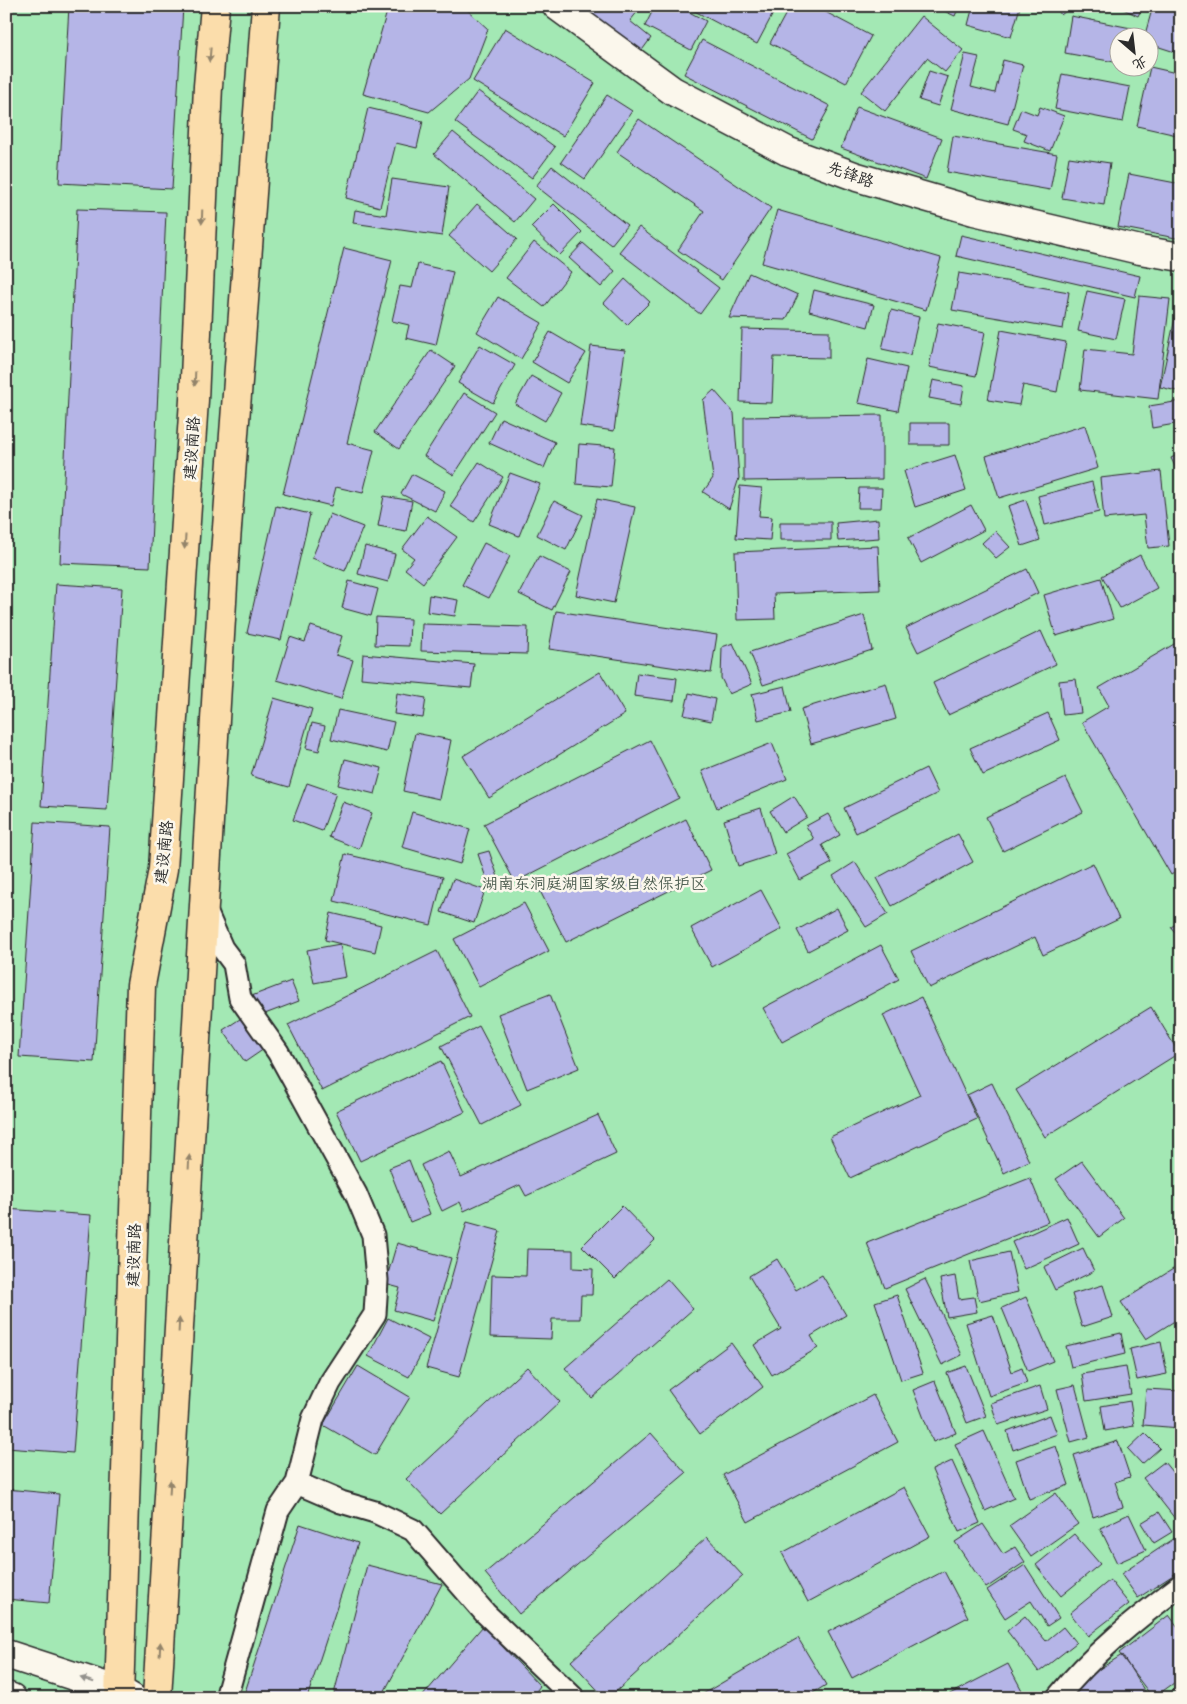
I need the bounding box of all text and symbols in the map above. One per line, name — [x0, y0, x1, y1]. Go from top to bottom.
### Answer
north arrow — [1110, 28, 1160, 78]
one-way arrow — [206, 47, 214, 63]
text: 北 — [1129, 51, 1150, 74]
street label: 先锋路 — [824, 158, 877, 193]
one-way arrow — [198, 209, 206, 225]
one-way arrow — [191, 372, 199, 388]
street label: 建设南路 — [180, 415, 205, 481]
one-way arrow — [180, 534, 188, 550]
street label: 建设南路 — [151, 819, 178, 885]
park label: 湖南东洞庭湖国家级自然保护区 — [482, 874, 706, 895]
one-way arrow — [186, 1154, 194, 1170]
street label: 建设南路 — [123, 1223, 146, 1287]
one-way arrow — [176, 1316, 184, 1332]
one-way arrow — [166, 1479, 174, 1495]
one-way arrow — [156, 1641, 164, 1657]
one-way arrow — [80, 1676, 95, 1683]

